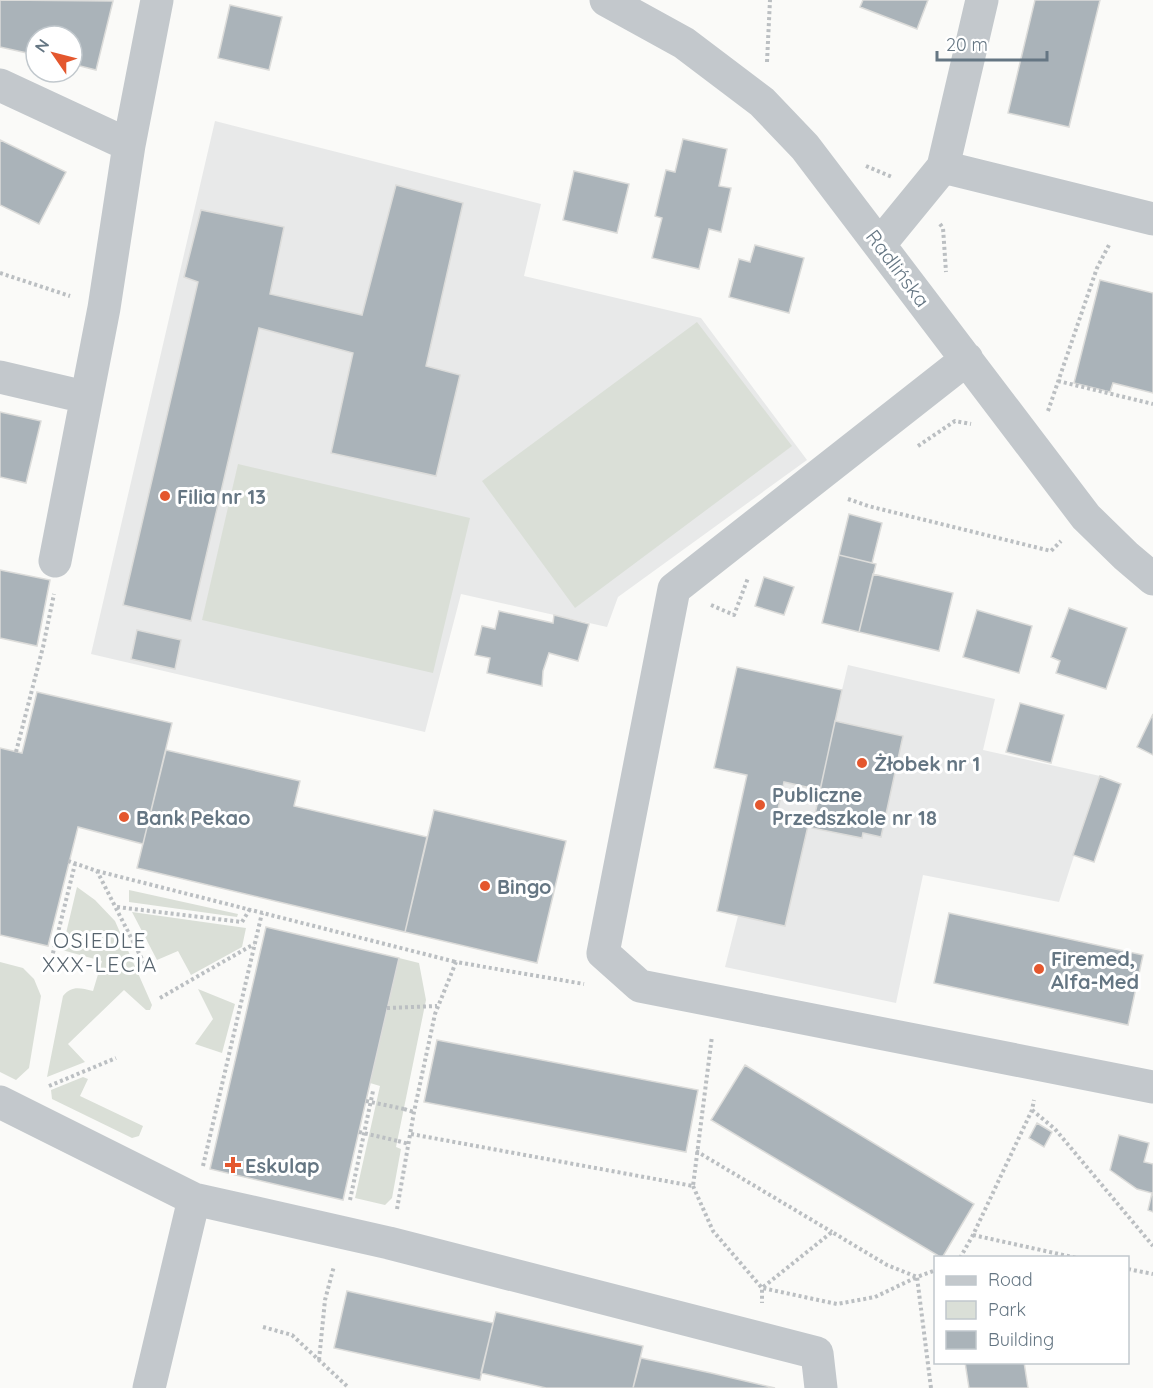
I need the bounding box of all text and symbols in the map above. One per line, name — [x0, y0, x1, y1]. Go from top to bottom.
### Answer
north arrow — [24, 24, 84, 84]
scale bar — [937, 24, 1046, 62]
text: 20 m — [946, 33, 988, 56]
text: N — [30, 35, 53, 56]
street label: Radlińska — [861, 224, 935, 312]
place label: Filia nr 13 — [177, 484, 266, 509]
marker: Filia nr 13 — [158, 489, 172, 503]
place label: Żłobek nr 1 — [874, 751, 980, 776]
marker: Żłobek nr 1 — [855, 756, 869, 770]
place label: Publiczne Przedszkole nr 18 — [772, 782, 937, 830]
marker: Publiczne Przedszkole nr 18 — [753, 798, 767, 812]
place label: Bank Pekao — [136, 805, 251, 830]
marker: Bank Pekao — [117, 810, 131, 824]
place label: Bingo — [497, 874, 552, 899]
marker: Bingo — [478, 879, 492, 893]
district label: OSIEDLE XXX-LECIA — [42, 927, 158, 977]
place label: Firemed, Alfa-Med — [1051, 946, 1139, 994]
marker: Firemed, Alfa-Med — [1032, 962, 1046, 976]
place label: Eskulap — [245, 1153, 320, 1178]
marker: Eskulap — [226, 1158, 240, 1172]
legend — [934, 1256, 1129, 1364]
text: Road — [988, 1268, 1033, 1291]
text: Park — [988, 1298, 1026, 1321]
text: Building — [988, 1328, 1054, 1351]

